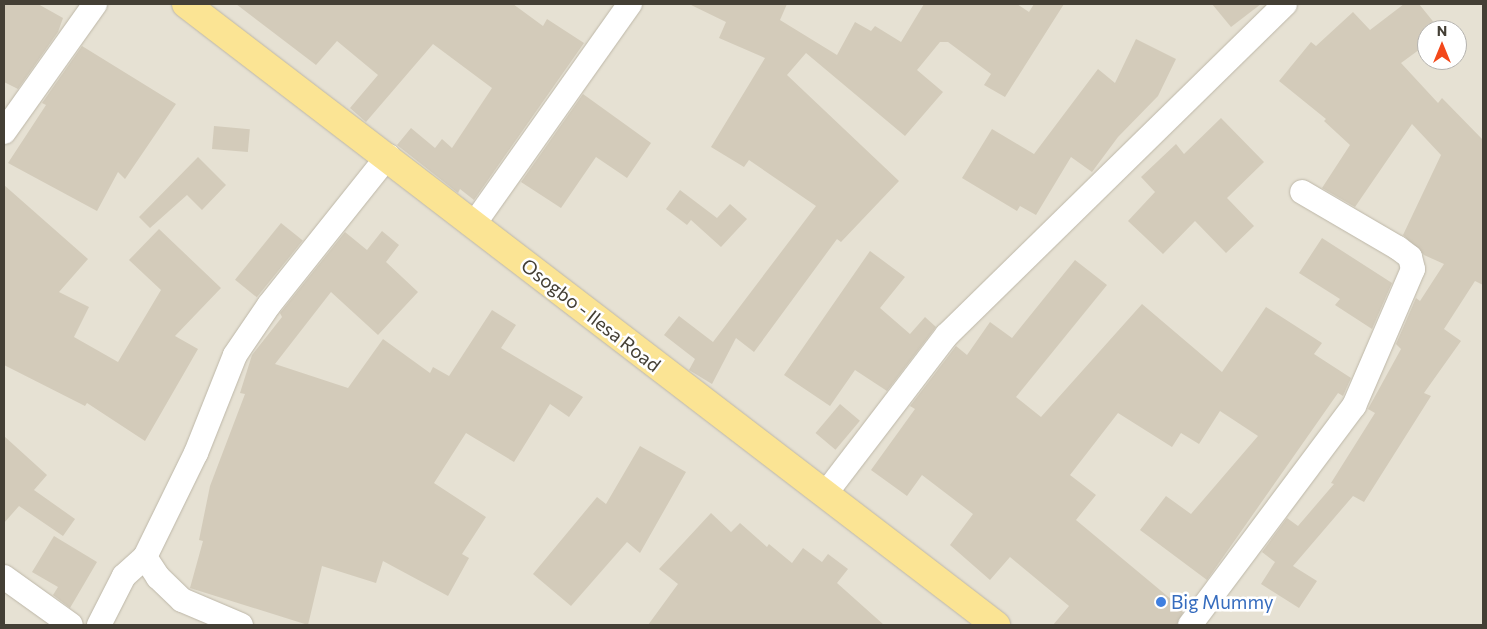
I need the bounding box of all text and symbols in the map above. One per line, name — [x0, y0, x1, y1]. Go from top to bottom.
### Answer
north arrow — [1417, 20, 1467, 70]
text: N — [1437, 22, 1447, 39]
street label: Osogbo - Ilesa Road — [517, 254, 665, 376]
place label: Big Mummy — [1171, 591, 1274, 613]
marker: Big Mummy — [1155, 596, 1167, 608]

